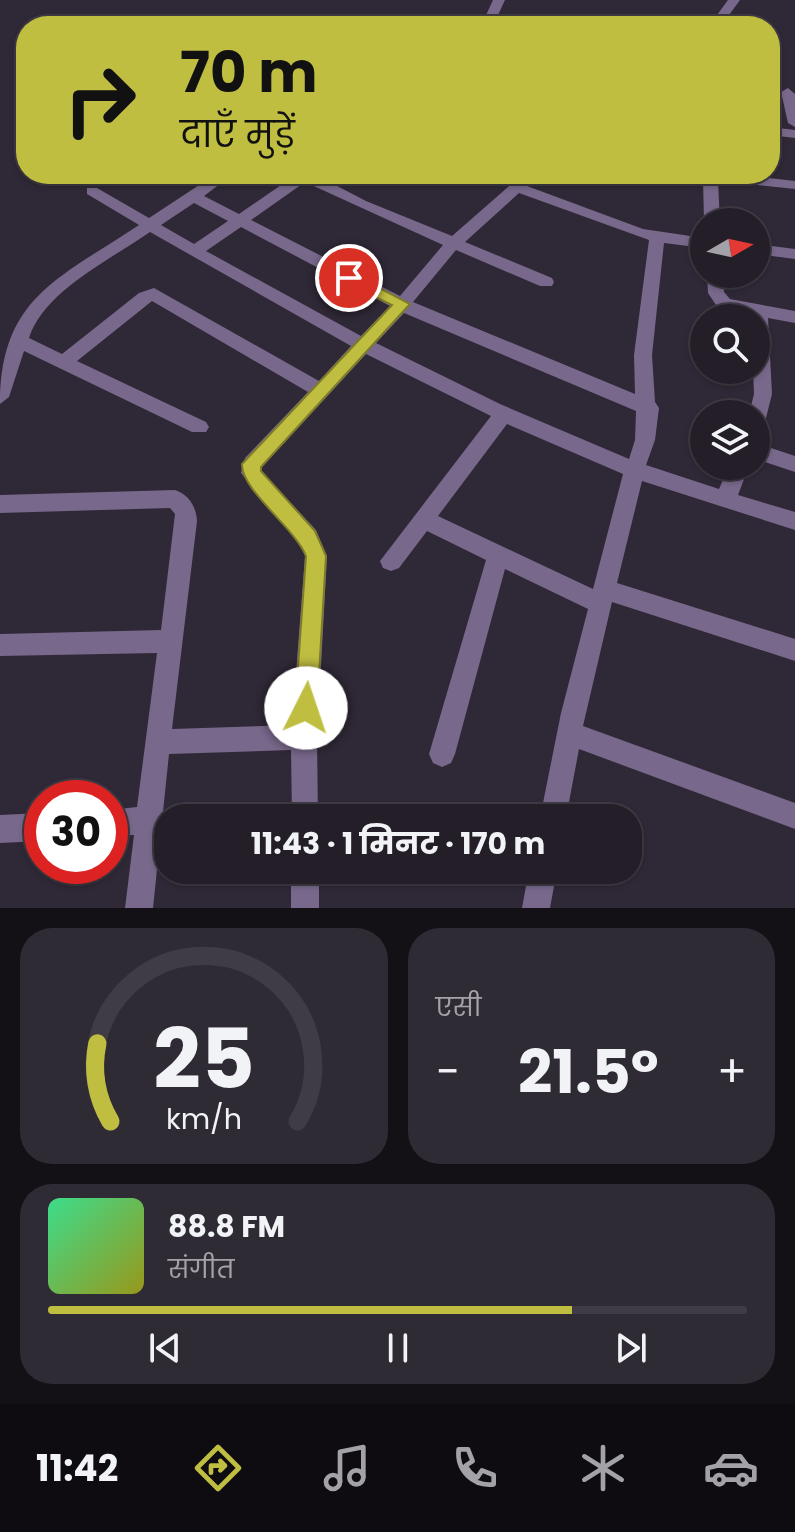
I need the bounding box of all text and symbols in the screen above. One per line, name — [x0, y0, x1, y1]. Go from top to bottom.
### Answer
text: 70 m — [180, 33, 318, 112]
icon: right — [48, 48, 152, 152]
text: दाएँ मुड़ें — [180, 109, 295, 160]
north arrow — [690, 208, 770, 288]
map controls — [690, 208, 770, 480]
pin — [315, 244, 383, 312]
icon: arrive — [327, 256, 371, 300]
button: search — [690, 304, 770, 384]
button: layers — [690, 400, 770, 480]
position arrow — [264, 666, 348, 750]
speed limit sign: 30 — [24, 780, 128, 884]
text: 11:43 · 1 मिनट · 170 m — [251, 822, 545, 865]
text: एसी — [436, 989, 481, 1025]
text: 25 — [153, 1001, 255, 1117]
text: 21.5° — [518, 1030, 659, 1114]
text: − — [436, 1041, 460, 1102]
text: + — [717, 1041, 747, 1102]
text: km/h — [166, 1099, 242, 1139]
text: 88.8 FM — [168, 1205, 285, 1248]
text: संगीत — [168, 1251, 234, 1287]
icon: previous — [143, 1326, 187, 1370]
icon: pause — [376, 1326, 420, 1370]
icon: next — [609, 1326, 653, 1370]
icon: directions — [190, 1440, 246, 1496]
icon: music — [319, 1440, 375, 1496]
icon: phone — [447, 1440, 503, 1496]
icon: climate — [575, 1440, 631, 1496]
icon: car — [703, 1440, 759, 1496]
text: 11:42 — [36, 1443, 118, 1494]

